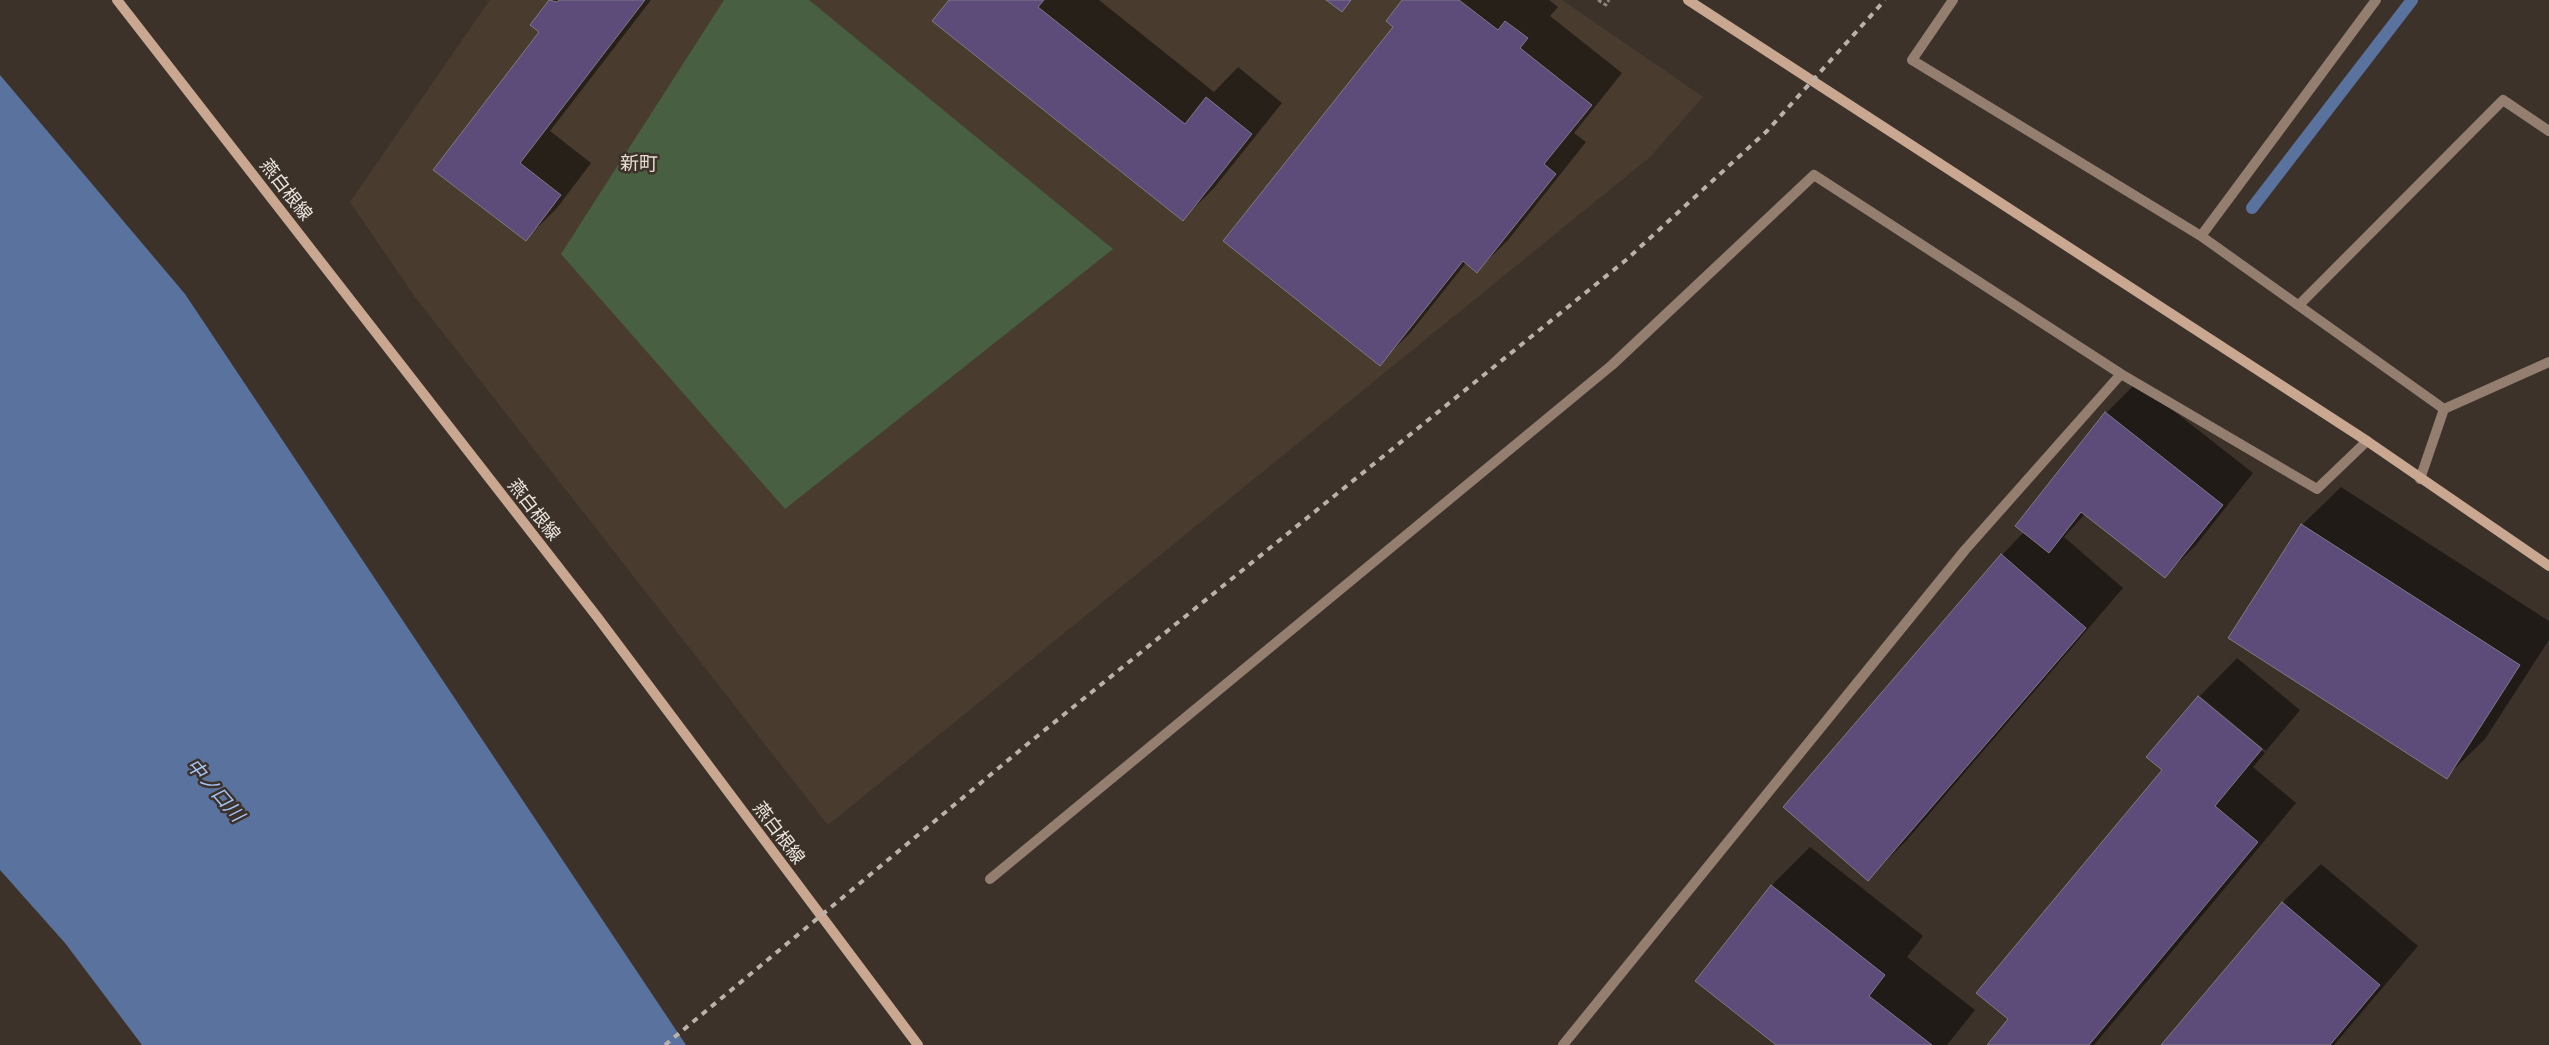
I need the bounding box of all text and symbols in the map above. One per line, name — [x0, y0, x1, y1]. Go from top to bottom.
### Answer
district label: 新町 — [620, 153, 658, 175]
street label: 燕白根線 — [255, 155, 317, 225]
street label: 燕白根線 — [503, 475, 565, 545]
water label: 中ノ口川 — [181, 754, 249, 826]
street label: 燕白根線 — [749, 798, 809, 868]

